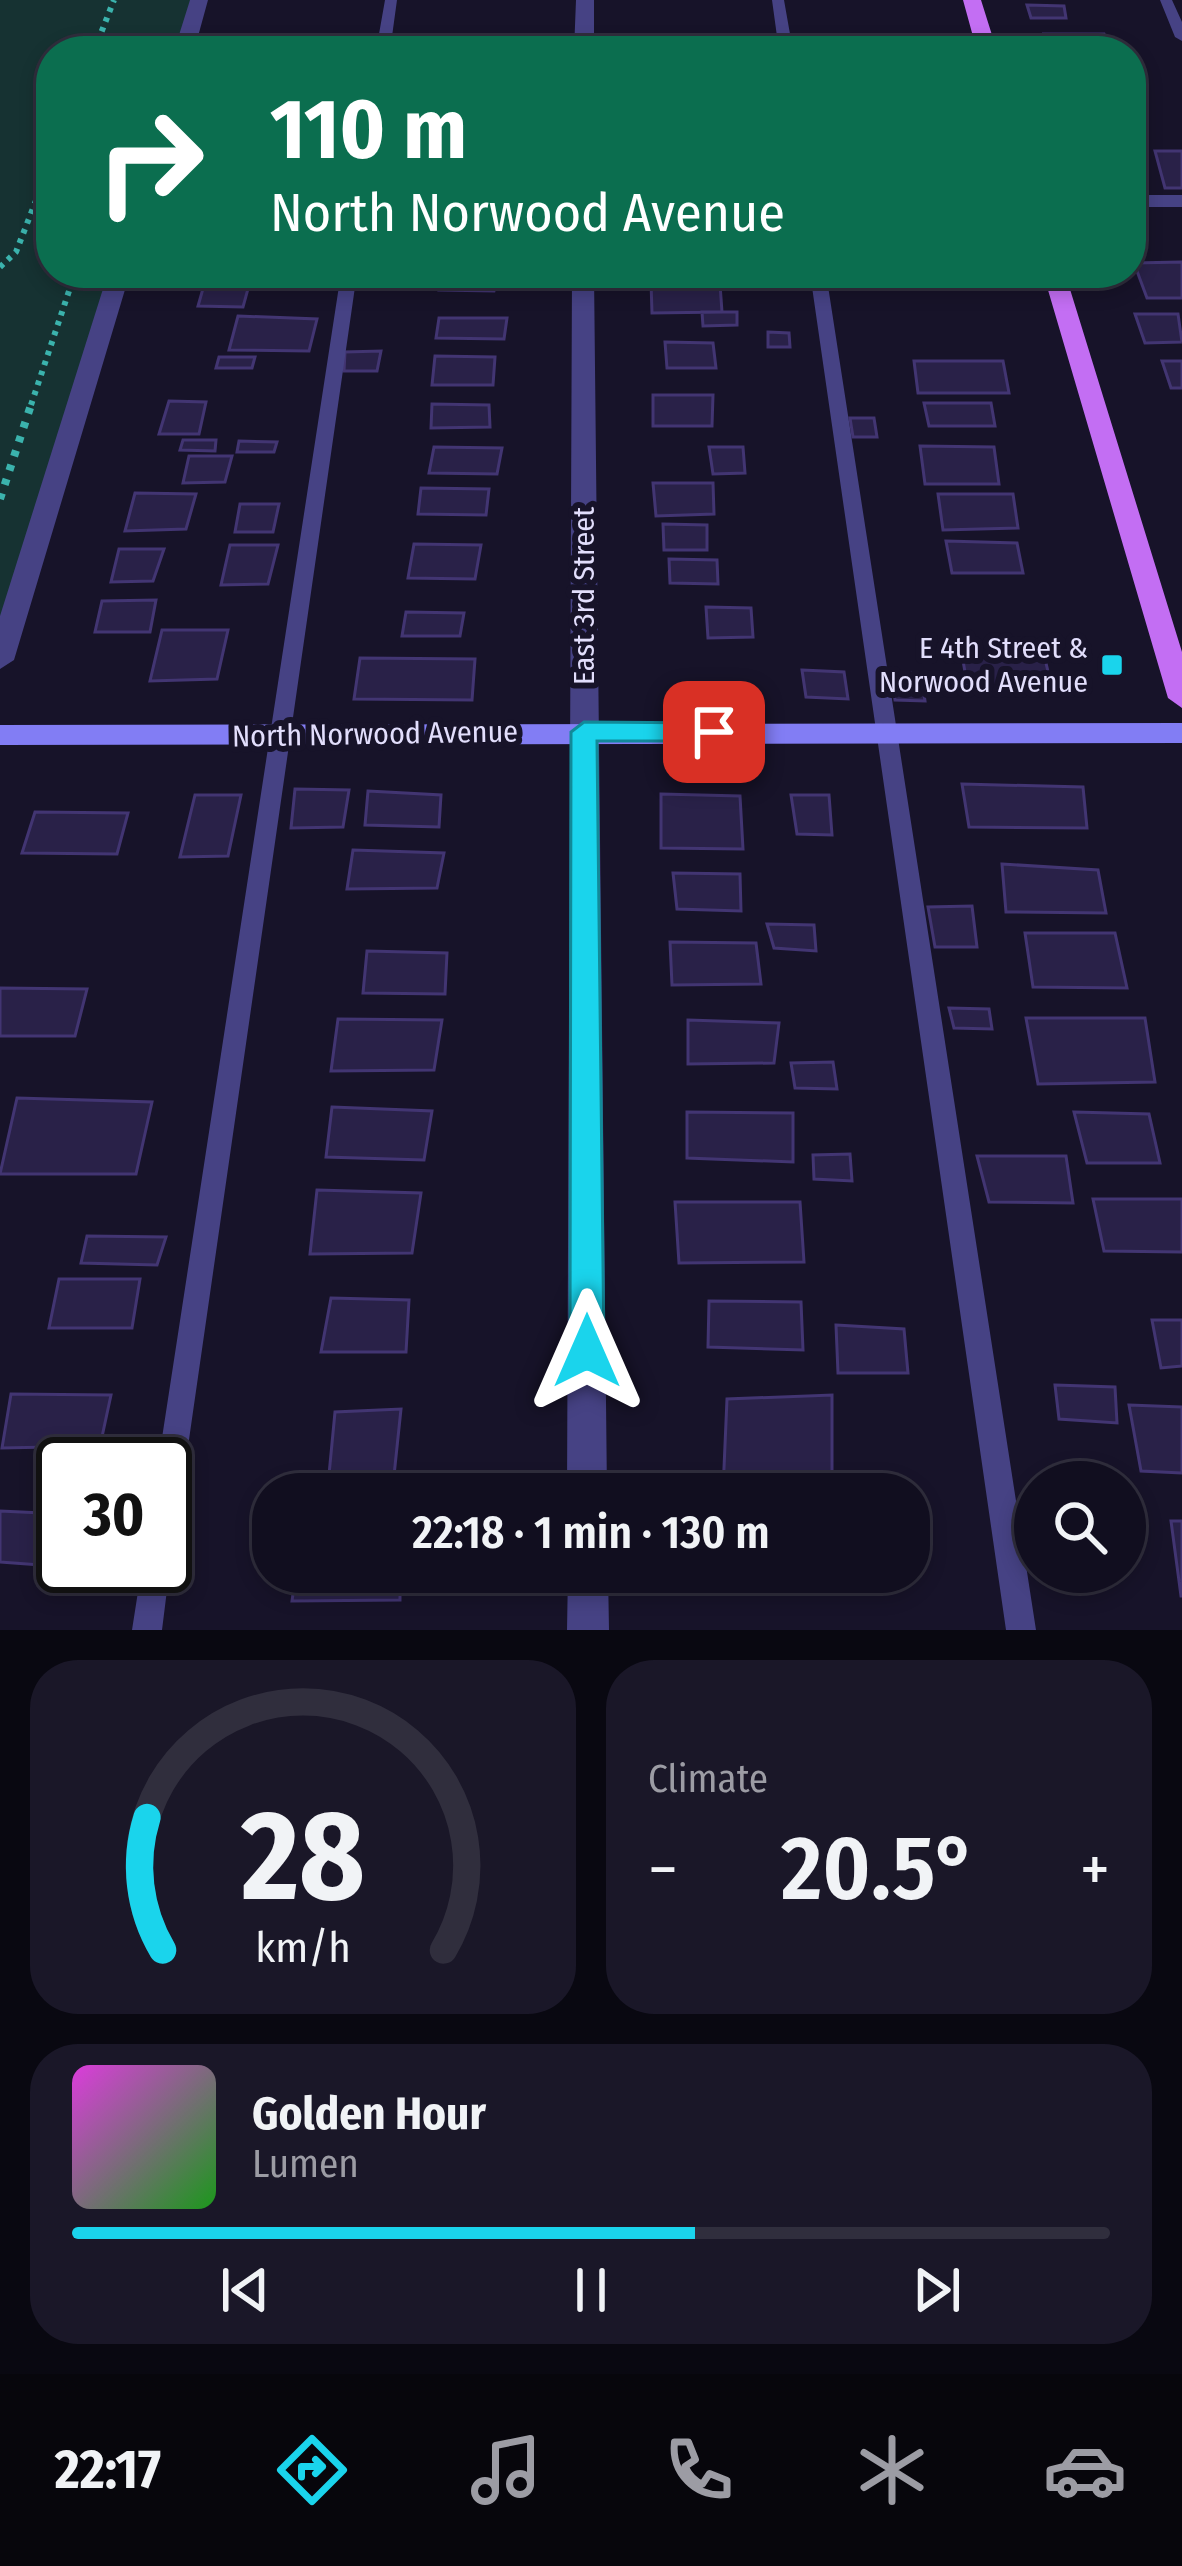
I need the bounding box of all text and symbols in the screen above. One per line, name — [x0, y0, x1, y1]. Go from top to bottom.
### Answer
text: 110 m — [270, 79, 467, 180]
icon: right — [72, 84, 228, 240]
text: North Norwood Avenue — [270, 181, 785, 245]
street label: East 3rd Street — [566, 507, 602, 685]
place label: E 4th Street & Norwood Avenue — [879, 630, 1088, 700]
marker: E 4th Street & Norwood Avenue — [1099, 652, 1125, 678]
pin — [663, 681, 765, 783]
icon: arrive — [681, 699, 747, 765]
street label: North Norwood Avenue — [232, 714, 518, 754]
position arrow — [524, 1288, 650, 1414]
speed limit sign: 30 — [36, 1437, 192, 1593]
map controls — [1014, 1461, 1146, 1593]
button: search — [1014, 1461, 1146, 1593]
text: 22:18 · 1 min · 130 m — [412, 1506, 770, 1560]
text: Climate — [648, 1756, 768, 1802]
text: 28 — [240, 1782, 365, 1932]
text: 20.5° — [781, 1815, 977, 1923]
text: − — [648, 1830, 678, 1909]
text: + — [1080, 1830, 1110, 1909]
text: km/h — [255, 1922, 351, 1973]
text: Golden Hour — [252, 2087, 486, 2141]
text: Lumen — [252, 2141, 359, 2187]
icon: previous — [212, 2257, 278, 2323]
icon: pause — [558, 2257, 624, 2323]
icon: next — [904, 2257, 970, 2323]
icon: directions — [270, 2428, 354, 2512]
icon: music — [464, 2428, 548, 2512]
icon: phone — [657, 2428, 741, 2512]
icon: climate — [850, 2428, 934, 2512]
icon: car — [1043, 2428, 1127, 2512]
text: 22:17 — [55, 2438, 161, 2502]

